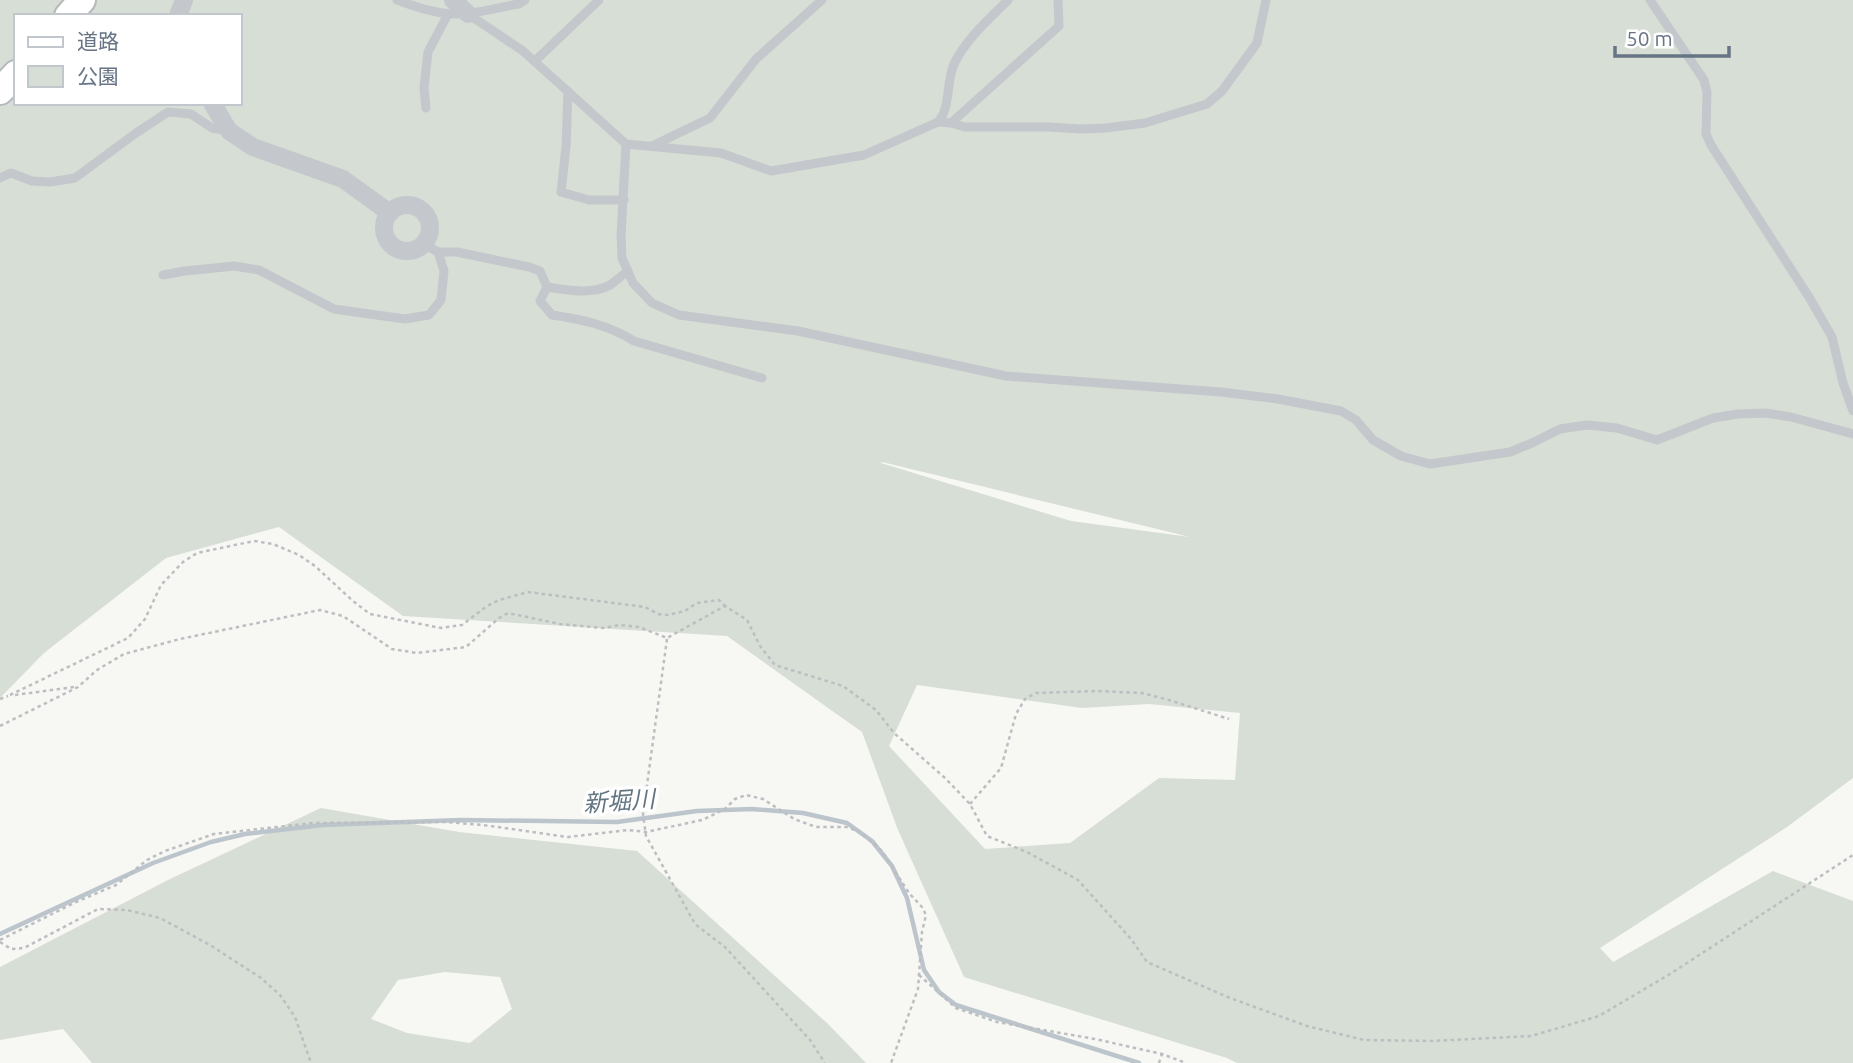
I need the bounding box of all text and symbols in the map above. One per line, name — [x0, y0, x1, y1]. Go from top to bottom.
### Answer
legend — [14, 14, 242, 105]
scale bar — [1615, 14, 1729, 58]
text: 50 m — [1626, 26, 1673, 50]
text: 道路 — [77, 29, 119, 53]
text: 公園 — [77, 64, 119, 88]
water label: 新堀川 — [582, 785, 659, 817]

